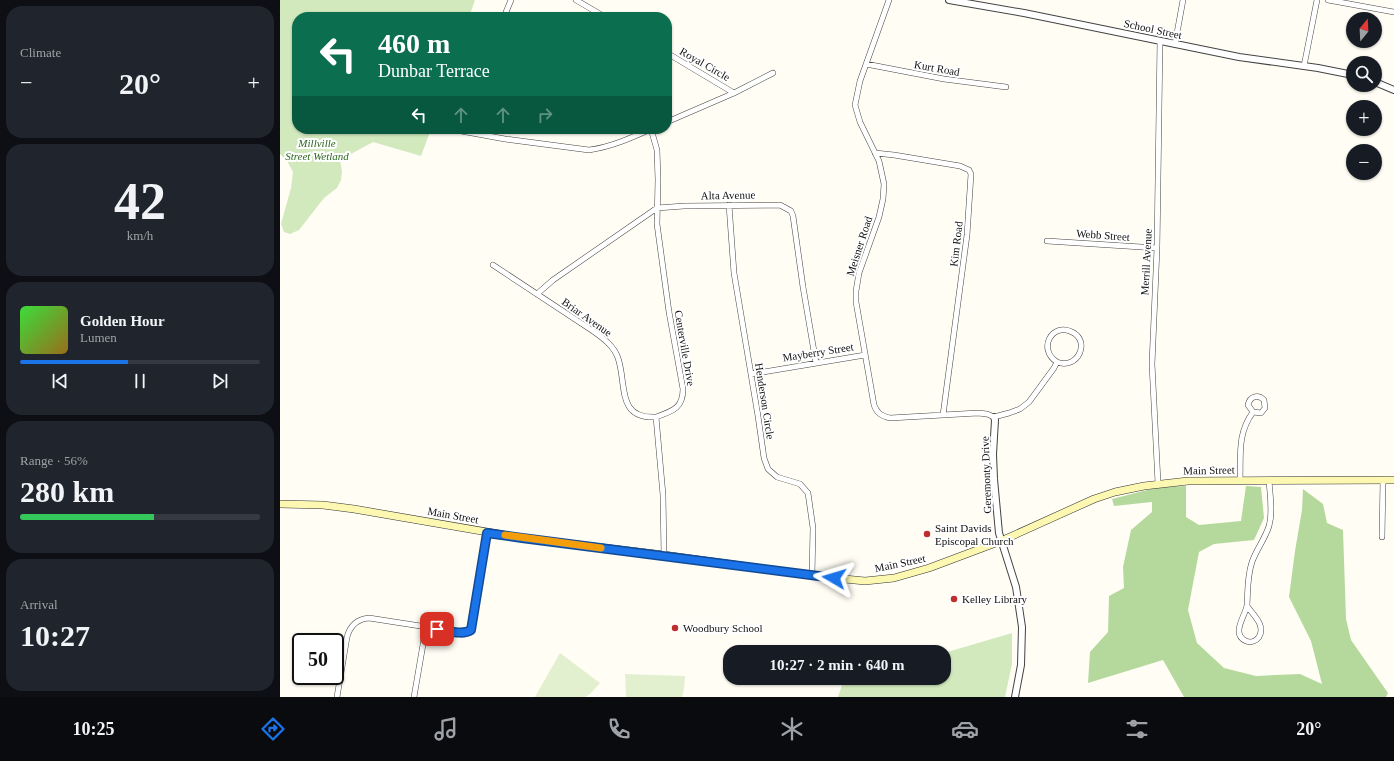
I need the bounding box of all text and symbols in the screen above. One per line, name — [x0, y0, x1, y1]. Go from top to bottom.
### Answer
north arrow — [1346, 12, 1382, 48]
map controls — [1346, 12, 1382, 180]
street label: School Street — [1123, 17, 1183, 41]
icon: left — [312, 28, 364, 80]
text: 460 m — [378, 28, 450, 59]
text: Climate — [20, 45, 61, 60]
street label: Royal Circle — [678, 45, 732, 83]
button: search — [1346, 56, 1382, 92]
street label: Kurt Road — [913, 58, 961, 78]
text: Dunbar Terrace — [378, 61, 490, 81]
text: 20° — [119, 67, 161, 100]
text: − — [20, 70, 32, 95]
text: + — [248, 70, 260, 95]
button: + — [1346, 100, 1382, 136]
icon: left — [408, 104, 430, 126]
icon: ahead — [450, 104, 472, 126]
icon: ahead — [492, 104, 514, 126]
icon: right — [534, 104, 556, 126]
park label: Millville Street Wetland — [285, 137, 349, 162]
button: − — [1346, 144, 1382, 180]
text: 42 — [114, 173, 166, 230]
street label: Alta Avenue — [701, 189, 755, 201]
street label: Meisner Road — [844, 214, 874, 277]
street label: Kim Road — [947, 220, 965, 267]
street label: Webb Street — [1076, 227, 1130, 243]
text: km/h — [127, 228, 153, 243]
street label: Merrill Avenue — [1138, 228, 1154, 296]
street label: Briar Avenue — [560, 295, 614, 339]
street label: Centerville Drive — [672, 309, 698, 387]
text: Golden Hour — [80, 313, 165, 329]
text: Lumen — [80, 330, 117, 345]
street label: Mayberry Street — [782, 340, 854, 364]
street label: Henderson Circle — [753, 362, 777, 440]
icon: previous — [49, 370, 71, 392]
icon: pause — [129, 370, 151, 392]
icon: next — [209, 370, 231, 392]
street label: Geremonty Drive — [979, 436, 993, 514]
text: Range · 56% — [20, 453, 88, 468]
street label: Main Street — [1183, 464, 1235, 476]
text: 280 km — [20, 475, 114, 508]
street label: Main Street — [427, 505, 479, 525]
place label: Saint Davids Episcopal Church — [935, 522, 1014, 547]
marker: Saint Davids Episcopal Church — [922, 529, 932, 539]
street label: Main Street — [873, 552, 927, 574]
position arrow — [813, 557, 855, 599]
place label: Kelley Library — [962, 593, 1028, 605]
marker: Kelley Library — [949, 594, 959, 604]
text: Arrival — [20, 597, 58, 612]
pin — [420, 612, 454, 646]
icon: arrive — [426, 618, 448, 640]
text: 10:27 — [20, 619, 90, 652]
place label: Woodbury School — [683, 622, 762, 634]
marker: Woodbury School — [670, 623, 680, 633]
speed limit sign: 50 — [292, 633, 344, 685]
text: 10:27 · 2 min · 640 m — [770, 657, 905, 673]
icon: directions — [259, 715, 287, 743]
icon: music — [432, 715, 460, 743]
icon: phone — [605, 715, 633, 743]
icon: climate — [778, 715, 806, 743]
icon: car — [951, 715, 979, 743]
icon: filters — [1123, 715, 1151, 743]
text: 10:25 — [72, 719, 114, 739]
text: 20° — [1296, 719, 1322, 739]

